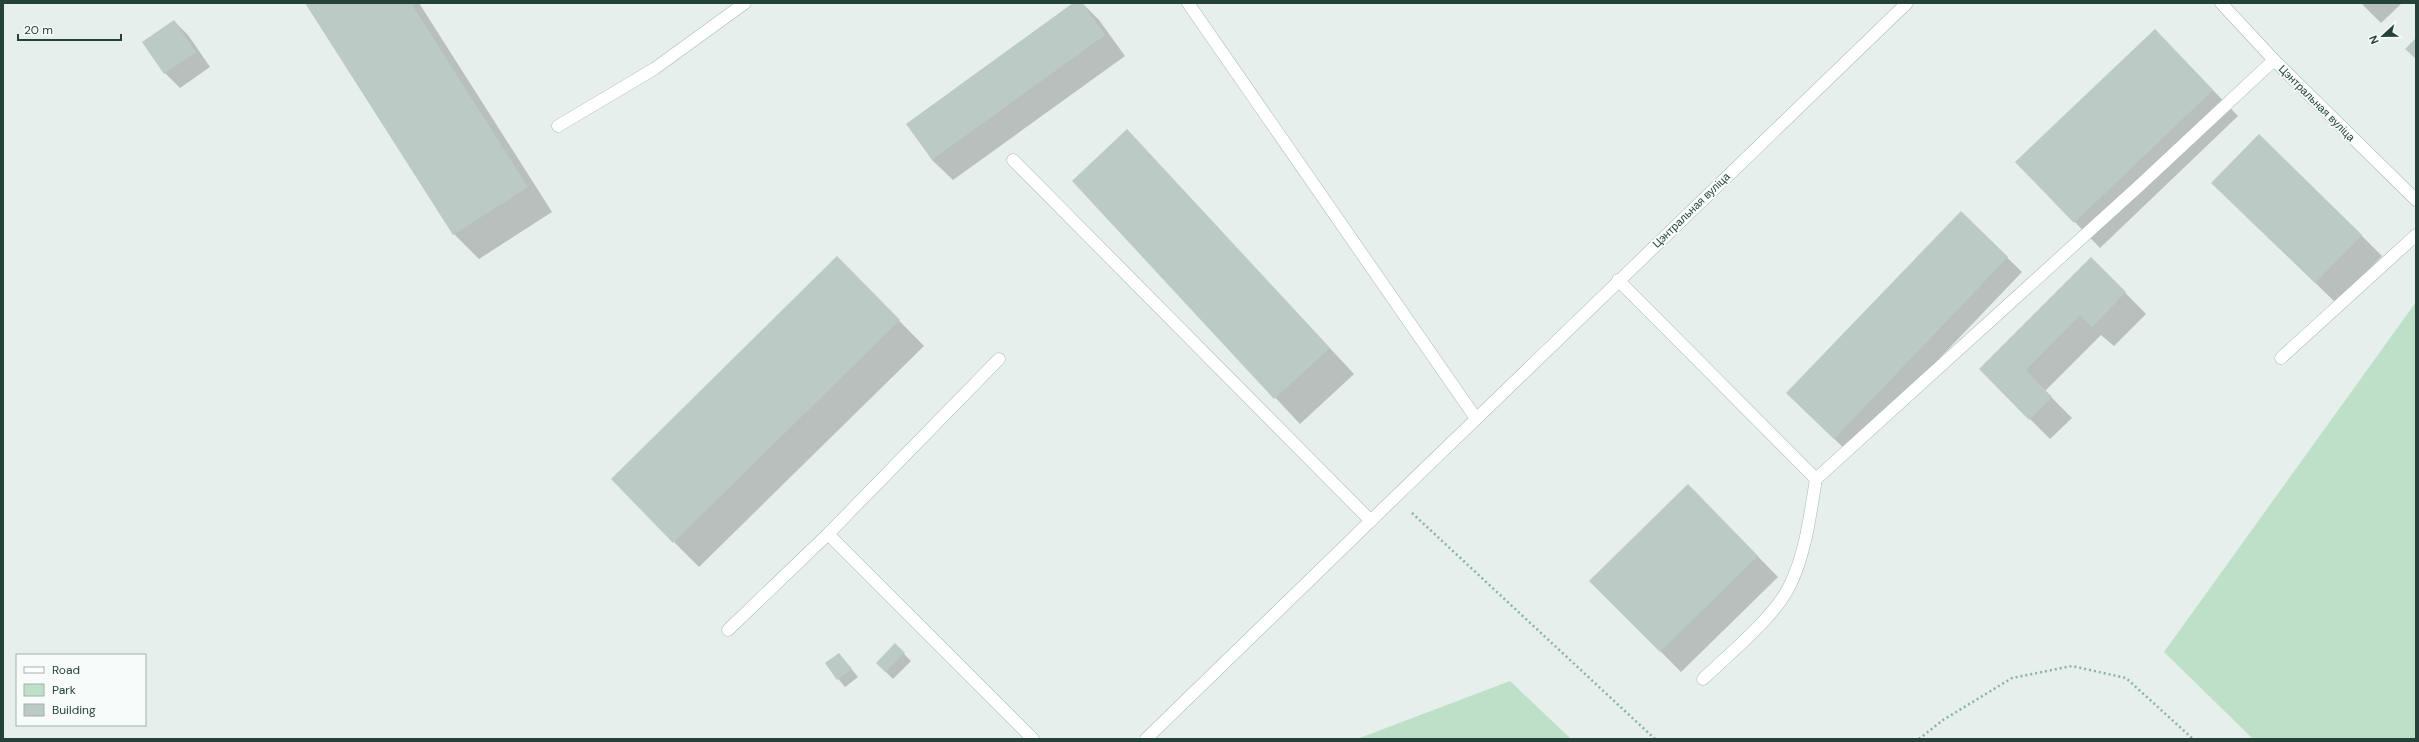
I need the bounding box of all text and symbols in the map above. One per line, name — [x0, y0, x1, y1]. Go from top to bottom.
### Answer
scale bar — [18, 16, 121, 42]
north arrow — [2363, 16, 2403, 56]
text: 20 m — [24, 22, 53, 38]
text: N — [2366, 33, 2382, 46]
street label: Цэнтральная вуліца — [2276, 62, 2359, 145]
street label: Цэнтральная вуліца — [1649, 169, 1733, 251]
legend — [16, 654, 146, 726]
text: Road — [52, 662, 80, 678]
text: Park — [52, 682, 76, 698]
text: Building — [52, 702, 96, 718]

